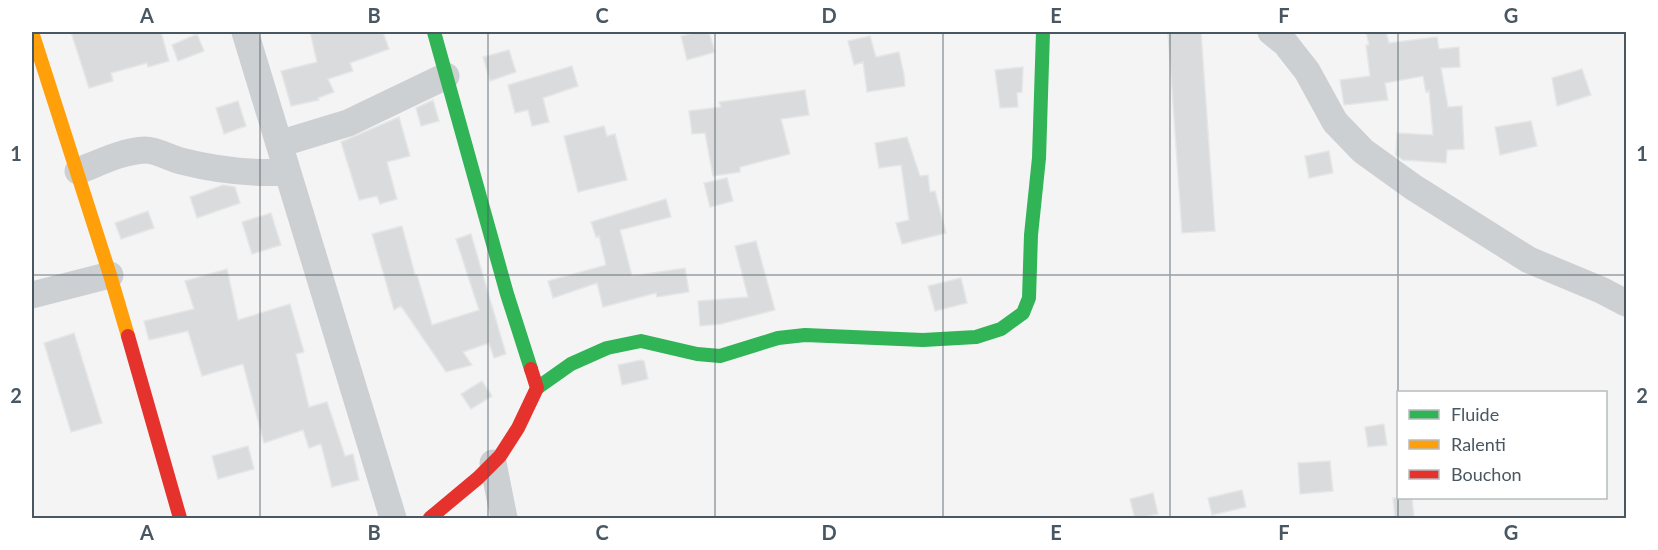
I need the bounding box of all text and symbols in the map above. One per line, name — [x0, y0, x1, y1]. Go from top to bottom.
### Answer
text: A — [139, 3, 154, 27]
text: B — [367, 3, 381, 27]
text: C — [595, 3, 609, 27]
text: D — [821, 3, 837, 27]
text: E — [1050, 3, 1062, 27]
text: F — [1278, 3, 1290, 27]
text: G — [1504, 3, 1518, 27]
text: 1 — [10, 141, 22, 165]
text: 1 — [1636, 141, 1648, 165]
text: 2 — [10, 383, 22, 407]
text: 2 — [1636, 383, 1648, 407]
legend — [1397, 391, 1607, 499]
text: Fluide — [1451, 403, 1499, 425]
text: Ralenti — [1451, 433, 1506, 455]
text: Bouchon — [1451, 463, 1522, 485]
text: A — [139, 520, 154, 544]
text: B — [367, 520, 381, 544]
text: C — [595, 520, 609, 544]
text: D — [821, 520, 837, 544]
text: E — [1050, 520, 1062, 544]
text: F — [1278, 520, 1290, 544]
text: G — [1504, 520, 1518, 544]

